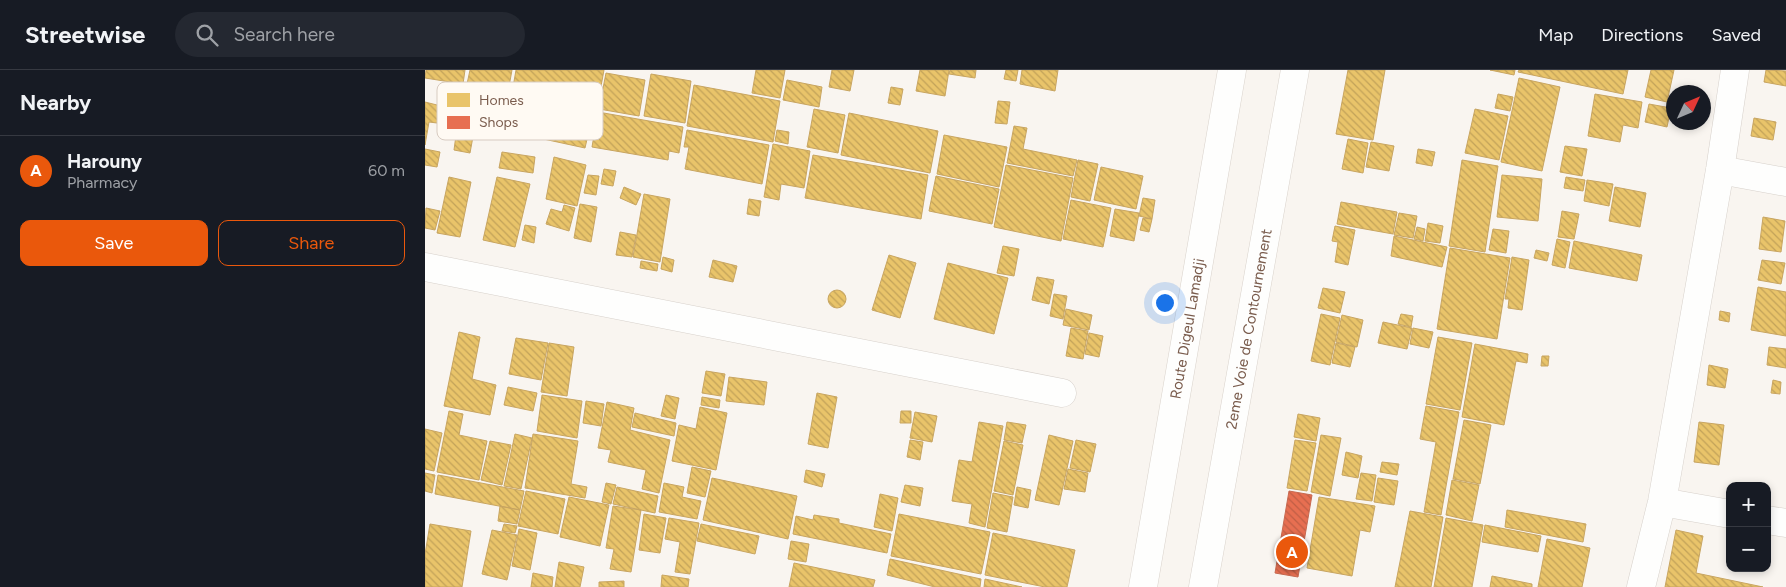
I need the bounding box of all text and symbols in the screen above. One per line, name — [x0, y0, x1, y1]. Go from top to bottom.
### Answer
search box — [175, 12, 525, 57]
text: Streetwise — [25, 20, 145, 49]
icon: search — [193, 21, 221, 49]
text: Search here — [233, 23, 335, 46]
text: Map — [1538, 24, 1573, 46]
text: Directions — [1601, 24, 1683, 46]
text: Saved — [1711, 24, 1761, 46]
legend — [437, 82, 603, 140]
north arrow — [1666, 85, 1711, 130]
text: Nearby — [20, 90, 91, 115]
text: Homes — [479, 92, 524, 109]
text: Shops — [479, 114, 518, 131]
text: Harouny — [67, 150, 142, 173]
text: A — [30, 161, 42, 180]
text: 60 m — [368, 161, 405, 180]
text: Pharmacy — [67, 173, 137, 192]
button: Save — [20, 220, 208, 266]
button: Share — [218, 220, 405, 266]
street label: 2eme Voie de Contournement — [1222, 227, 1276, 431]
street label: Route Digeul Lamadji — [1166, 257, 1208, 401]
your location — [1152, 290, 1178, 316]
map controls — [1726, 482, 1771, 572]
button: + — [1726, 482, 1771, 527]
button: − — [1726, 527, 1771, 572]
pin: A — [1276, 533, 1308, 571]

